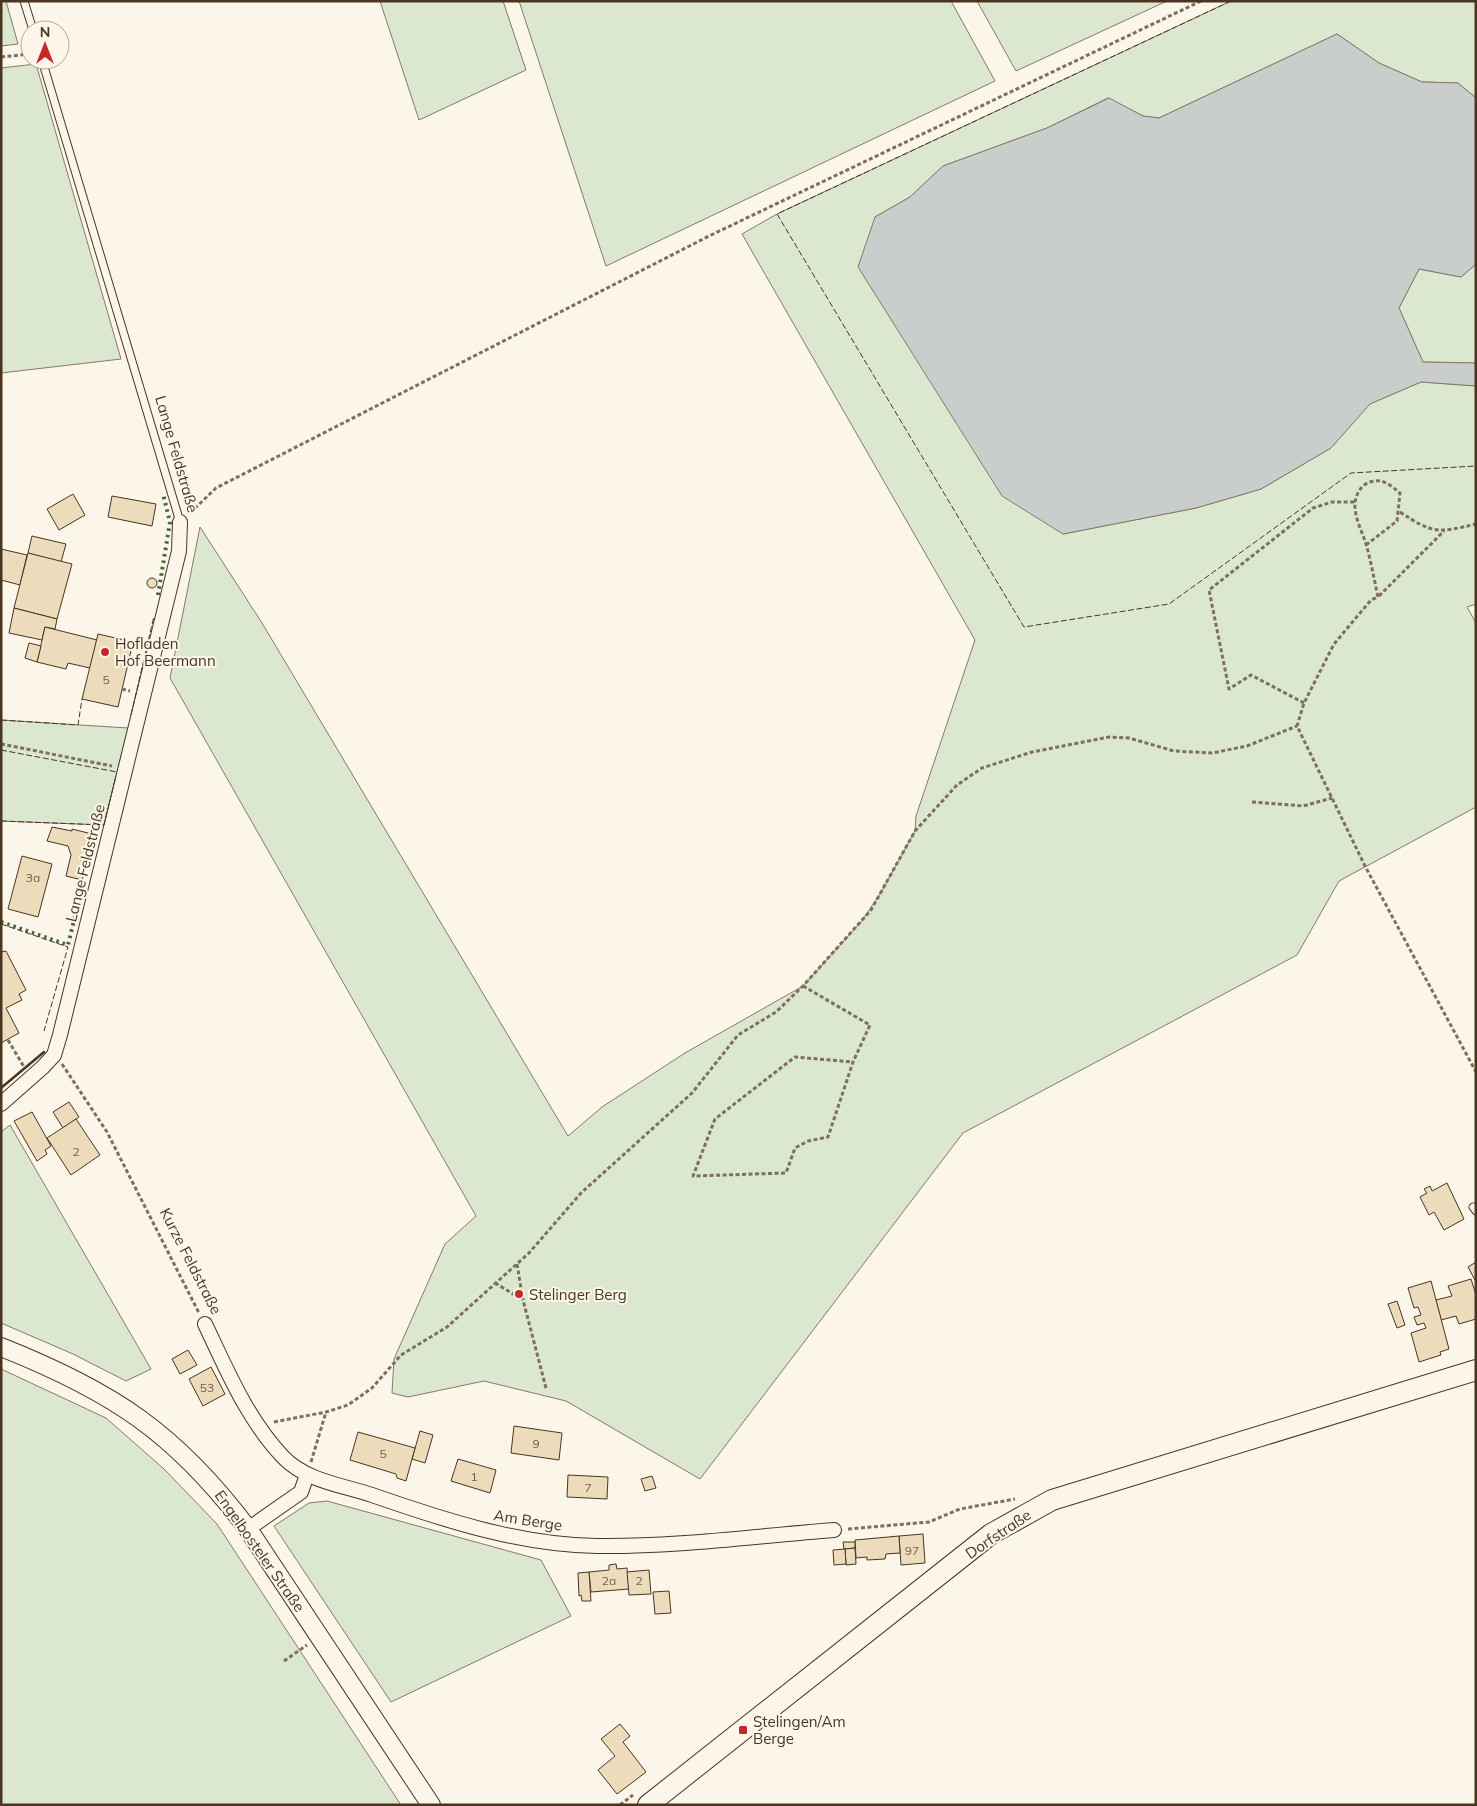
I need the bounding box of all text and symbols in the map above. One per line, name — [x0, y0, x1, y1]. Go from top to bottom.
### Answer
north arrow — [20, 20, 70, 70]
text: N — [40, 23, 50, 41]
street label: Lange Feldstraße — [151, 393, 203, 515]
place label: Hofladen Hof Beermann — [115, 634, 216, 670]
marker: Hofladen Hof Beermann — [99, 646, 111, 658]
house number: 5 — [102, 672, 110, 687]
street label: Lange Feldstraße — [61, 802, 109, 924]
house number: 3a — [26, 870, 40, 885]
house number: 2 — [72, 1144, 80, 1159]
street label: Kurze Feldstraße — [156, 1205, 226, 1317]
place label: Stelinger Berg — [529, 1285, 627, 1304]
marker: Stelinger Berg — [513, 1288, 525, 1300]
house number: 53 — [200, 1380, 214, 1395]
house number: 9 — [532, 1436, 540, 1451]
house number: 5 — [379, 1446, 387, 1461]
house number: 1 — [470, 1469, 478, 1484]
house number: 7 — [584, 1480, 592, 1495]
street label: Engelbosteler Straße — [211, 1486, 309, 1616]
street label: Am Berge — [492, 1505, 564, 1535]
street label: Dorfstraße — [961, 1505, 1035, 1563]
house number: 97 — [905, 1543, 919, 1558]
house number: 2a — [602, 1573, 616, 1588]
house number: 2 — [635, 1573, 643, 1588]
place label: Stelingen/Am Berge — [753, 1712, 846, 1748]
marker: Stelingen/Am Berge — [737, 1724, 749, 1736]

